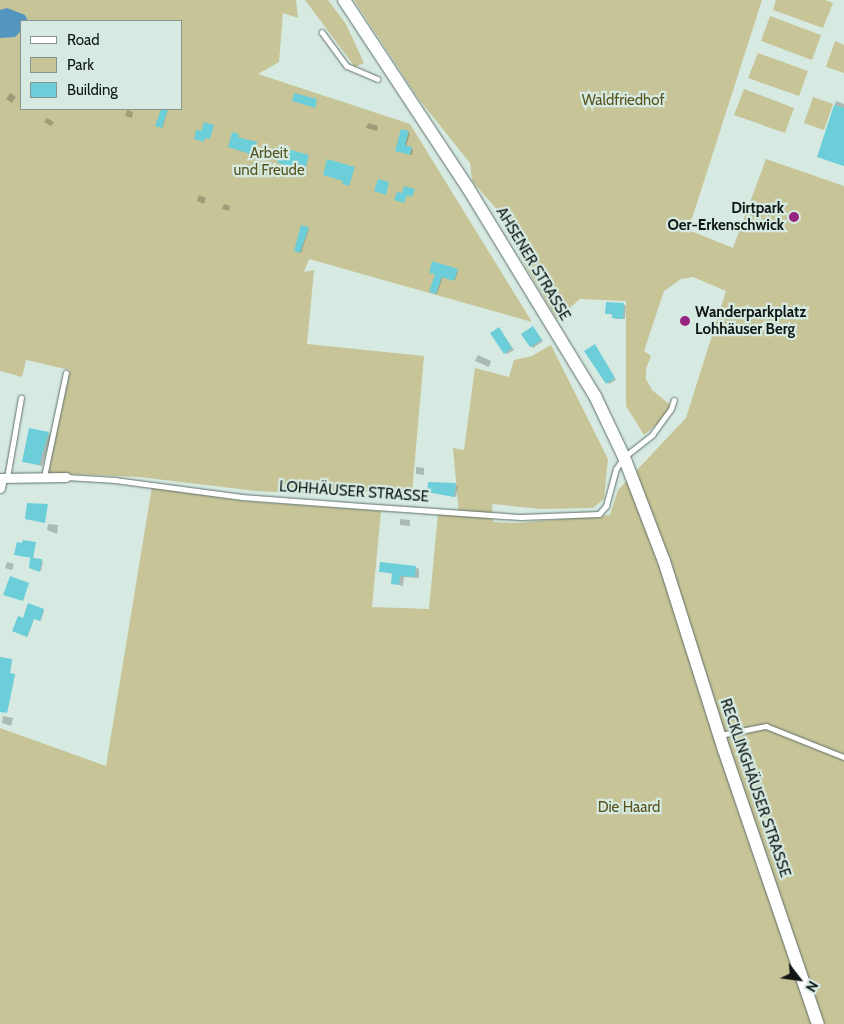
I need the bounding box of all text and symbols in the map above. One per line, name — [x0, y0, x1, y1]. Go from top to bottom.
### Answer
legend — [20, 20, 182, 110]
text: Road — [67, 31, 100, 49]
text: Park — [67, 56, 94, 74]
text: Building — [67, 81, 118, 99]
park label: Waldfriedhof — [582, 92, 664, 110]
park label: Arbeit und Freude — [233, 144, 305, 179]
place label: Dirtpark Oer-Erkenschwick — [667, 199, 784, 234]
street label: AHSENER STRASSE — [492, 204, 574, 324]
marker: Dirtpark Oer-Erkenschwick — [788, 211, 800, 223]
place label: Wanderparkplatz Lohhäuser Berg — [695, 303, 806, 338]
marker: Wanderparkplatz Lohhäuser Berg — [679, 315, 691, 327]
street label: LOHHÄUSER STRASSE — [279, 478, 429, 506]
street label: RECKLINGHÄUSER STRASSE — [716, 696, 794, 880]
park label: Die Haard — [598, 799, 660, 817]
north arrow — [774, 954, 824, 1004]
text: N — [802, 978, 822, 995]

